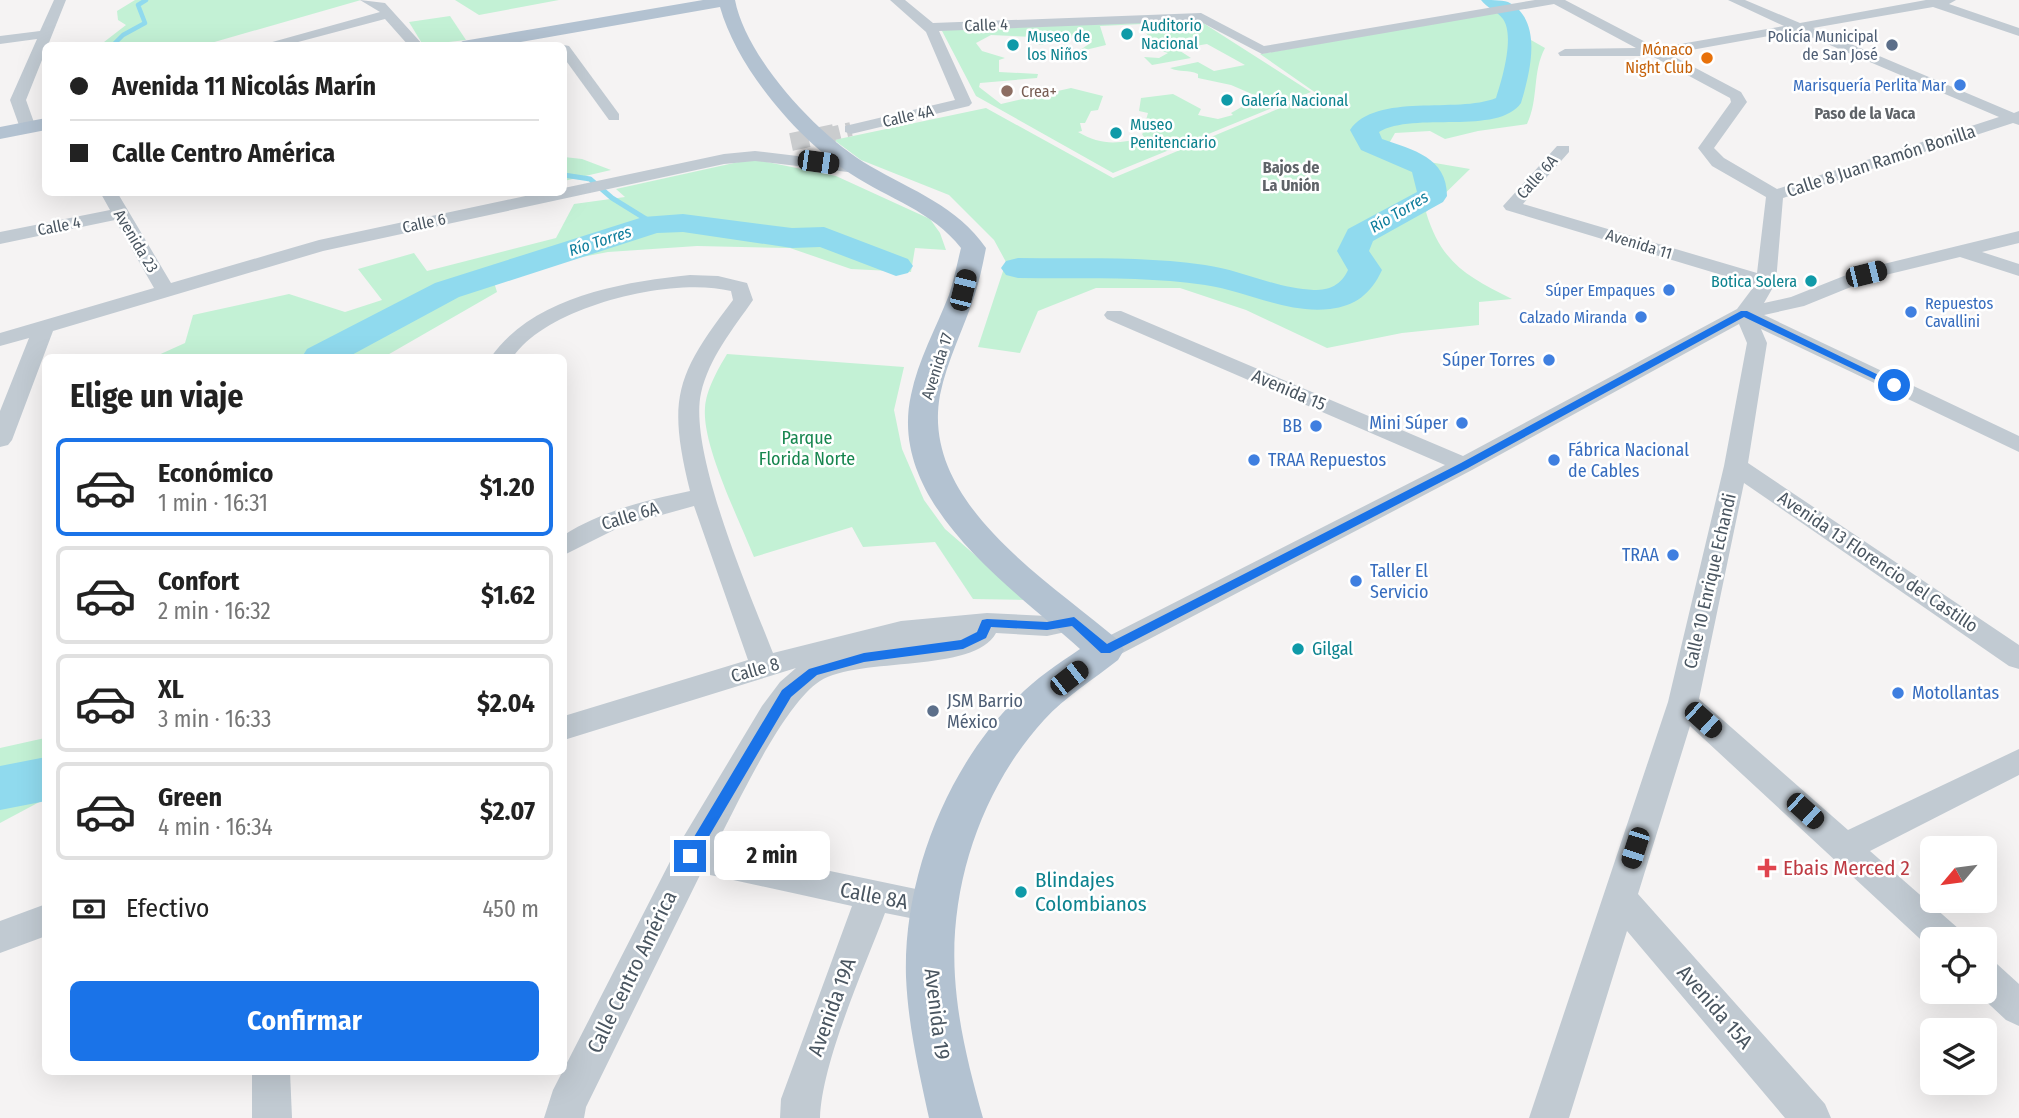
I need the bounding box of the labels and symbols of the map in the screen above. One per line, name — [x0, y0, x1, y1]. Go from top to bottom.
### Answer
street label: Calle 4 — [964, 15, 1008, 35]
place label: Auditorio Nacional — [1141, 16, 1202, 53]
marker: Auditorio Nacional — [1119, 26, 1135, 42]
place label: Museo de los Niños — [1027, 27, 1090, 64]
place label: Policía Municipal de San José — [1768, 27, 1878, 64]
marker: Museo de los Niños — [1005, 37, 1021, 53]
marker: Policía Municipal de San José — [1884, 37, 1900, 53]
place label: Mónaco Night Club — [1625, 40, 1693, 77]
marker: Mónaco Night Club — [1699, 50, 1715, 66]
place label: Marisquería Perlita Mar — [1793, 76, 1946, 95]
marker: Marisquería Perlita Mar — [1952, 77, 1968, 93]
place label: Crea+ — [1021, 82, 1057, 101]
marker: Crea+ — [999, 83, 1015, 99]
place label: Galería Nacional — [1241, 91, 1348, 110]
marker: Galería Nacional — [1219, 92, 1235, 108]
street label: Calle 4A — [881, 101, 936, 131]
district label: Paso de la Vaca — [1815, 104, 1915, 123]
place label: Museo Penitenciario — [1130, 115, 1216, 152]
street label: Calle 8 Juan Ramón Bonilla — [1784, 120, 1978, 202]
marker: Museo Penitenciario — [1108, 125, 1124, 141]
car — [796, 149, 841, 175]
street label: Calle 6A — [1513, 151, 1562, 203]
district label: Bajos de La Unión — [1262, 158, 1320, 195]
water label: Río Torres — [1366, 187, 1432, 237]
street label: Avenida 23 — [110, 206, 162, 276]
street label: Calle 6 — [401, 209, 447, 237]
street label: Calle 4 — [36, 212, 82, 239]
water label: Río Torres — [566, 222, 634, 260]
street label: Avenida 11 — [1604, 225, 1674, 263]
car — [1844, 259, 1889, 289]
car — [948, 267, 979, 313]
place label: Botica Solera — [1711, 272, 1797, 291]
marker: Botica Solera — [1803, 273, 1819, 289]
place label: Súper Empaques — [1545, 281, 1655, 300]
marker: Súper Empaques — [1661, 282, 1677, 298]
place label: Repuestos Cavallini — [1925, 294, 1993, 331]
marker: Repuestos Cavallini — [1903, 304, 1919, 320]
place label: Calzado Miranda — [1519, 308, 1627, 327]
marker: Calzado Miranda — [1633, 309, 1649, 325]
street label: Avenida 17 — [917, 330, 957, 402]
place label: Súper Torres — [1442, 349, 1535, 371]
marker: Súper Torres — [1541, 352, 1557, 368]
street label: Avenida 15 — [1249, 365, 1329, 415]
route start — [1878, 369, 1910, 401]
place label: Mini Súper — [1369, 412, 1449, 434]
place label: BB — [1282, 415, 1302, 437]
marker: Mini Súper — [1454, 415, 1470, 431]
marker: BB — [1308, 418, 1324, 434]
park label: Parque Florida Norte — [759, 427, 855, 470]
place label: Fábrica Nacional de Cables — [1568, 439, 1689, 482]
place label: TRAA Repuestos — [1268, 449, 1386, 471]
marker: TRAA Repuestos — [1246, 452, 1262, 468]
marker: Fábrica Nacional de Cables — [1546, 452, 1562, 468]
street label: Avenida 13 Florencio del Castillo — [1774, 487, 1982, 637]
street label: Calle 10 Enrique Echandi — [1679, 491, 1741, 671]
street label: Calle 6A — [599, 497, 662, 535]
place label: TRAA — [1622, 544, 1660, 566]
marker: TRAA — [1665, 547, 1681, 563]
place label: Taller El Servicio — [1370, 560, 1428, 603]
marker: Taller El Servicio — [1348, 573, 1364, 589]
place label: Gilgal — [1312, 638, 1353, 660]
marker: Gilgal — [1290, 641, 1306, 657]
street label: Calle 8 — [728, 653, 782, 687]
car — [1046, 657, 1093, 699]
place label: Motollantas — [1912, 682, 2000, 704]
marker: Motollantas — [1890, 685, 1906, 701]
place label: JSM Barrio México — [947, 690, 1023, 733]
car — [1681, 698, 1726, 742]
marker: JSM Barrio México — [925, 703, 941, 719]
car — [1783, 789, 1828, 833]
car — [1619, 825, 1652, 871]
callout: 2 min — [714, 832, 830, 880]
north arrow — [1920, 836, 1997, 914]
route end — [674, 840, 706, 872]
place label: Ebais Merced 2 — [1783, 855, 1910, 881]
marker: Ebais Merced 2 — [1757, 858, 1777, 878]
place label: Blindajes Colombianos — [1035, 867, 1147, 917]
street label: Calle 8A — [838, 877, 910, 915]
marker: Blindajes Colombianos — [1013, 884, 1029, 900]
street label: Calle Centro América — [581, 887, 683, 1057]
street label: Avenida 19A — [802, 954, 862, 1060]
street label: Avenida 15A — [1672, 960, 1758, 1054]
street label: Avenida 19 — [918, 967, 956, 1061]

